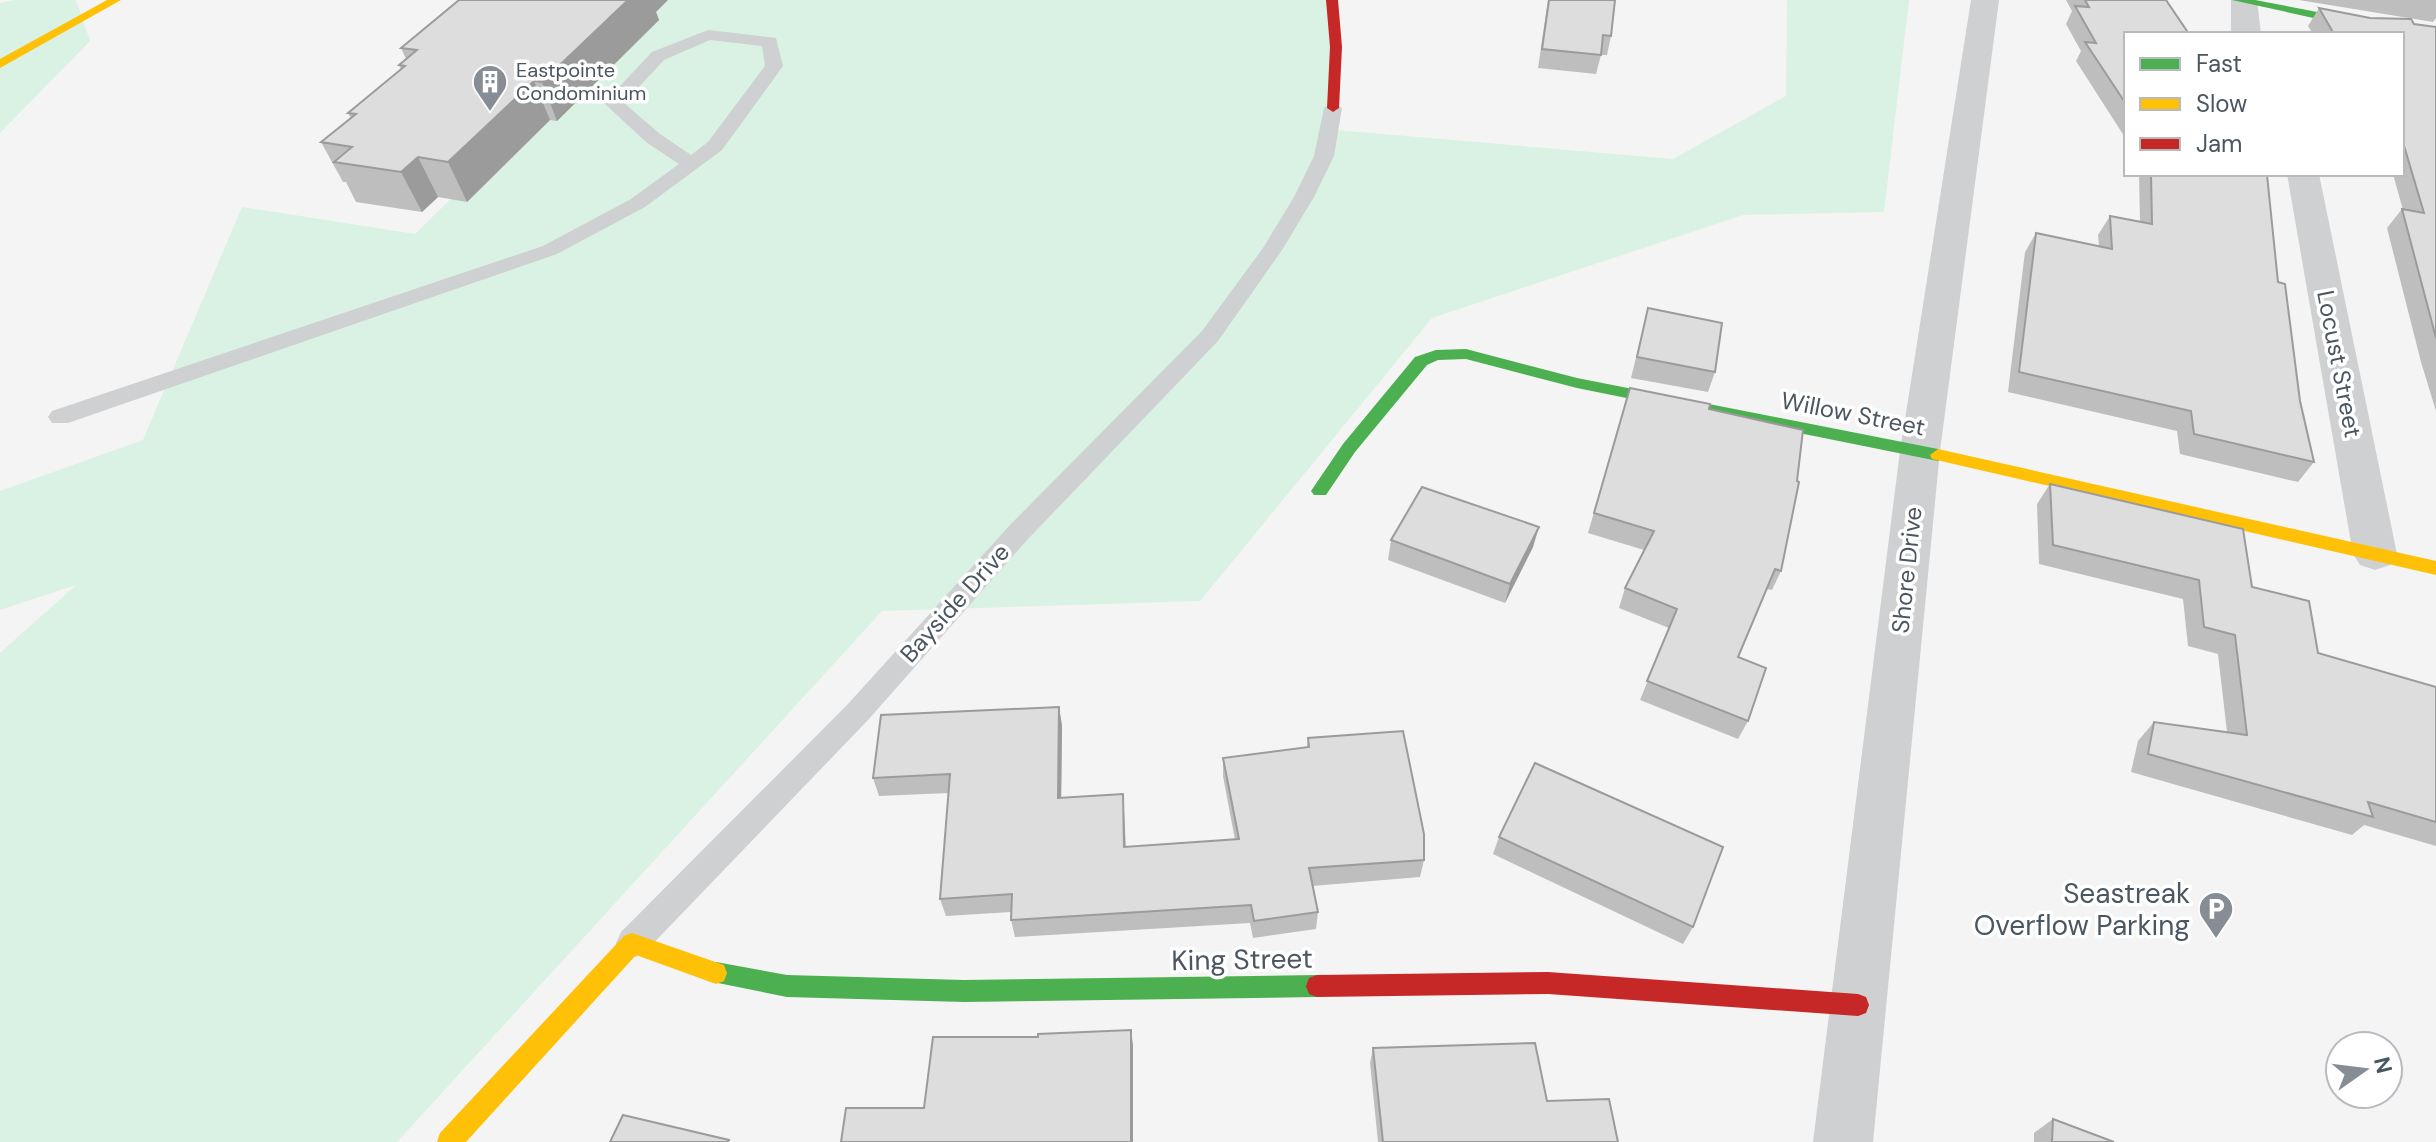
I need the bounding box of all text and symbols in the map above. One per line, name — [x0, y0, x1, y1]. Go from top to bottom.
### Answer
legend — [2124, 32, 2404, 176]
text: Fast — [2196, 48, 2242, 79]
place label: Eastpointe Condominium — [516, 57, 646, 106]
building icon: Eastpointe Condominium — [471, 63, 509, 113]
text: Slow — [2196, 88, 2247, 119]
text: Jam — [2196, 128, 2242, 159]
street label: Locust Street — [2310, 288, 2369, 440]
street label: Willow Street — [1778, 384, 1928, 443]
street label: Shore Drive — [1884, 505, 1929, 635]
street label: Bayside Drive — [893, 537, 1016, 669]
place label: Seastreak Overflow Parking — [1974, 875, 2190, 944]
parking icon: Seastreak Overflow Parking — [2197, 890, 2235, 940]
street label: King Street — [1171, 940, 1313, 979]
north arrow — [2324, 1030, 2404, 1110]
text: N — [2367, 1054, 2399, 1077]

